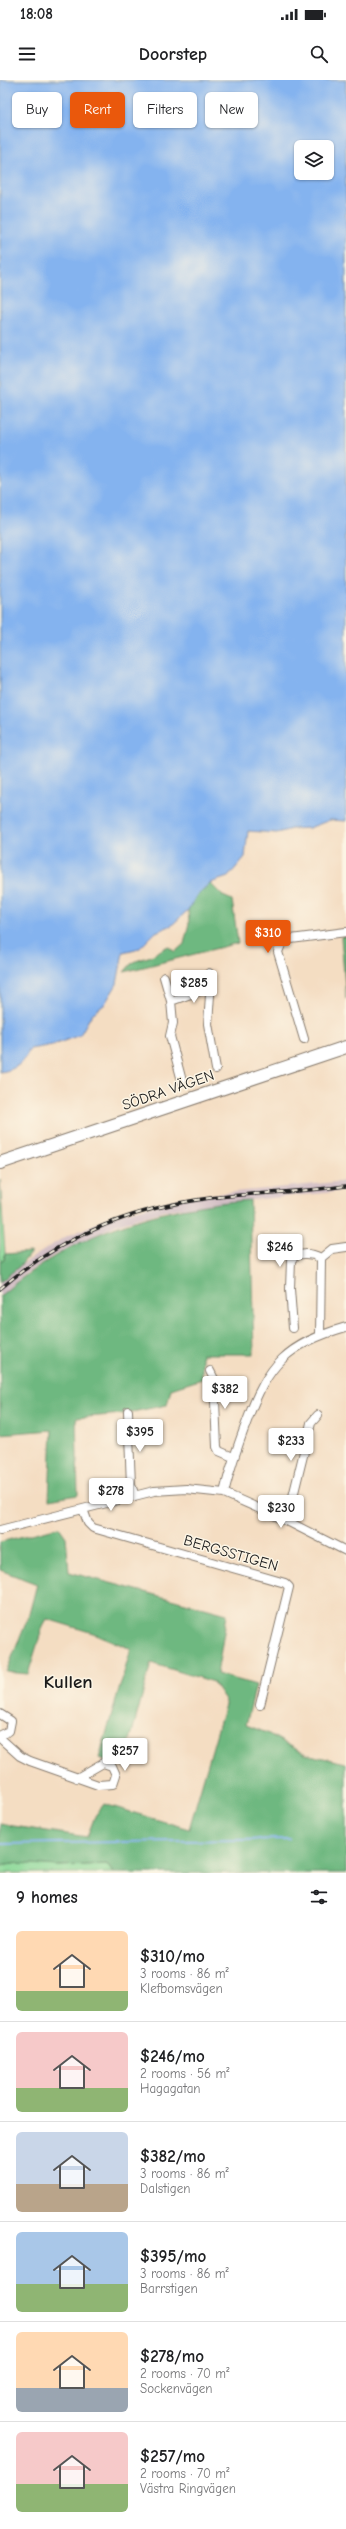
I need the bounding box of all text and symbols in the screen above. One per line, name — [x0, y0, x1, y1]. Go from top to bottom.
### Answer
text: 18:08 — [20, 5, 53, 23]
icon: menu — [16, 43, 38, 65]
icon: search — [308, 43, 330, 65]
text: Doorstep — [139, 44, 207, 65]
chip: Buy — [12, 92, 62, 128]
chip: Rent — [70, 92, 125, 128]
chip: Filters — [133, 92, 197, 128]
chip: New — [205, 92, 258, 128]
map controls — [294, 140, 334, 180]
button: layers — [294, 140, 334, 180]
pin: $310 — [244, 920, 292, 954]
text: $310 — [255, 925, 281, 940]
pin: $285 — [170, 970, 218, 1004]
text: $285 — [180, 975, 208, 990]
street label: SÖDRA VÄGEN — [120, 1066, 216, 1114]
pin: $246 — [256, 1234, 304, 1268]
text: $246 — [267, 1239, 293, 1254]
pin: $382 — [201, 1376, 249, 1410]
text: $382 — [211, 1381, 239, 1396]
pin: $395 — [116, 1419, 164, 1453]
text: $395 — [126, 1424, 154, 1439]
pin: $233 — [267, 1428, 315, 1462]
text: $233 — [277, 1433, 305, 1448]
pin: $278 — [87, 1478, 135, 1512]
text: $278 — [98, 1483, 124, 1498]
pin: $230 — [257, 1495, 305, 1529]
text: $230 — [267, 1500, 295, 1515]
street label: BERGSSTIGEN — [182, 1531, 280, 1575]
district label: Kullen — [43, 1671, 93, 1693]
pin: $257 — [101, 1738, 149, 1772]
text: $257 — [111, 1743, 139, 1758]
icon: filters — [308, 1886, 330, 1908]
text: 9 homes — [16, 1888, 78, 1907]
icon: home — [48, 1947, 96, 1995]
text: $310/mo — [140, 1947, 205, 1966]
text: 3 rooms · 86 m² — [140, 1966, 229, 1981]
text: Klefbomsvägen — [140, 1981, 223, 1996]
text: $246/mo — [140, 2047, 205, 2066]
icon: home — [48, 2048, 96, 2096]
text: 2 rooms · 56 m² — [140, 2066, 229, 2081]
text: Hagagatan — [140, 2081, 201, 2096]
text: $382/mo — [140, 2147, 206, 2166]
icon: home — [48, 2148, 96, 2196]
text: 3 rooms · 86 m² — [140, 2166, 229, 2181]
text: Dalstigen — [140, 2181, 190, 2196]
text: $395/mo — [140, 2247, 206, 2266]
icon: home — [48, 2248, 96, 2296]
text: 3 rooms · 86 m² — [140, 2266, 229, 2281]
text: Barrstigen — [140, 2281, 198, 2296]
text: $278/mo — [140, 2347, 204, 2366]
icon: home — [48, 2348, 96, 2396]
text: 2 rooms · 70 m² — [140, 2366, 229, 2381]
text: Sockenvägen — [140, 2381, 213, 2396]
text: $257/mo — [140, 2447, 205, 2466]
icon: home — [48, 2448, 96, 2496]
text: 2 rooms · 70 m² — [140, 2466, 229, 2481]
text: Västra Ringvägen — [140, 2481, 236, 2496]

